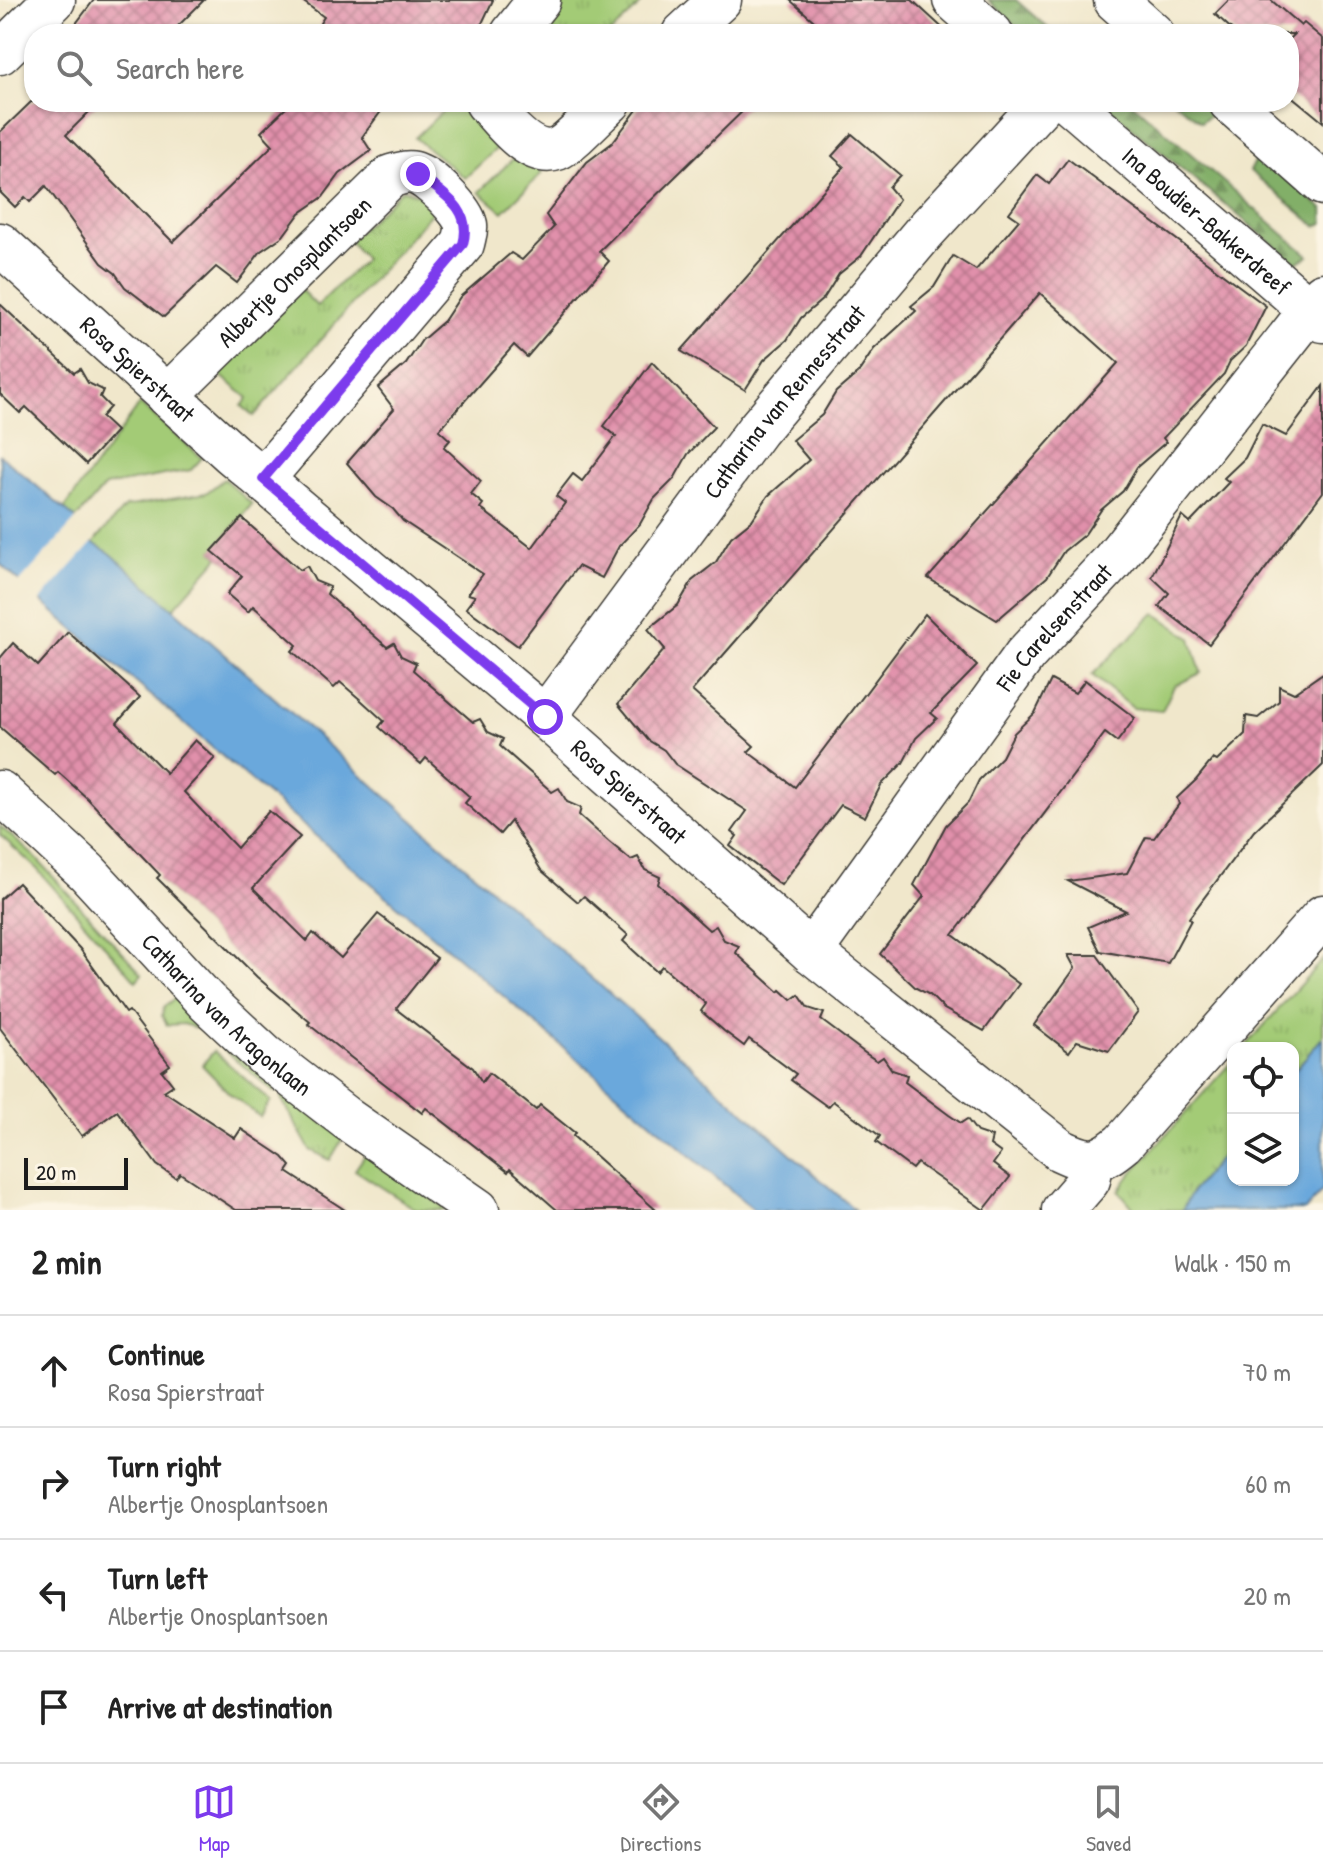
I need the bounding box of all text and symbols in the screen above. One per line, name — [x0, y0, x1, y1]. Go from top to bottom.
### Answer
search box — [24, 24, 1299, 112]
icon: search — [52, 46, 96, 90]
text: Search here — [116, 48, 244, 88]
street label: Ina Boudier-Bakkerdreef — [1116, 139, 1298, 303]
route end — [400, 156, 436, 192]
street label: Albertje Onosplantsoen — [210, 189, 378, 354]
street label: Catharina van Rennesstraat — [696, 297, 873, 505]
street label: Rosa Spierstraat — [74, 309, 203, 430]
street label: Fie Carelsenstraat — [988, 556, 1119, 698]
route start — [527, 699, 563, 735]
street label: Rosa Spierstraat — [564, 732, 694, 852]
street label: Catharina van Aragonlaan — [135, 926, 319, 1102]
map controls — [1227, 1042, 1299, 1186]
button: locate — [1227, 1042, 1299, 1114]
button: layers — [1227, 1114, 1299, 1186]
scale bar — [24, 1154, 128, 1190]
text: 20 m — [36, 1157, 76, 1187]
text: 2 min — [32, 1239, 102, 1285]
text: Walk · 150 m — [1174, 1245, 1291, 1280]
text: Continue — [108, 1334, 205, 1374]
icon: ahead — [32, 1349, 76, 1393]
text: 70 m — [1243, 1354, 1291, 1389]
text: Rosa Spierstraat — [108, 1374, 264, 1409]
text: Turn right — [108, 1446, 221, 1486]
icon: right — [32, 1461, 76, 1505]
text: 60 m — [1245, 1466, 1291, 1501]
text: Albertje Onosplantsoen — [108, 1486, 328, 1521]
text: Turn left — [108, 1558, 207, 1598]
icon: left — [32, 1573, 76, 1617]
text: 20 m — [1244, 1578, 1291, 1613]
text: Albertje Onosplantsoen — [108, 1598, 328, 1633]
icon: arrive — [32, 1685, 76, 1729]
text: Arrive at destination — [108, 1687, 333, 1727]
tab: Map — [192, 1780, 236, 1858]
tab: Directions — [621, 1780, 702, 1858]
tab: Saved — [1086, 1780, 1131, 1858]

